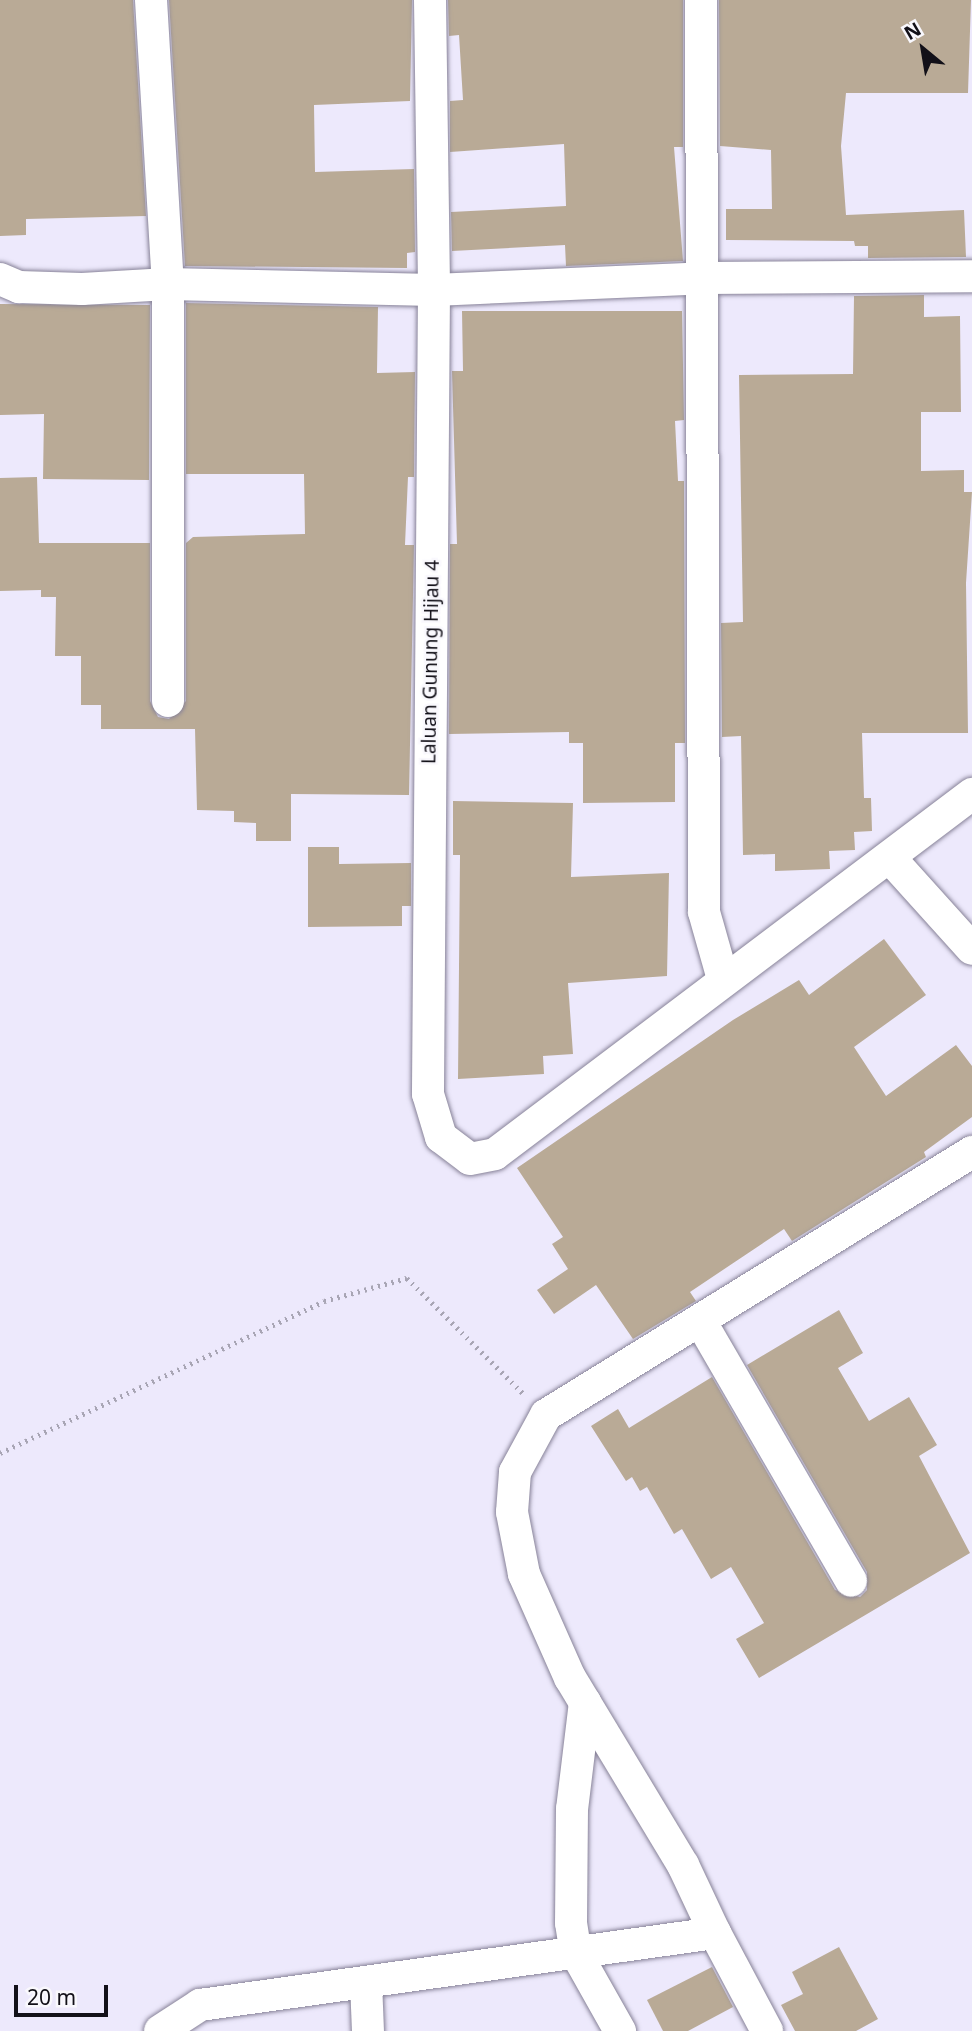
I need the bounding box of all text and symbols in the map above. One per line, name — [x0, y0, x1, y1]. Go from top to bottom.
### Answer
north arrow — [888, 14, 958, 84]
text: N — [899, 16, 926, 46]
street label: Laluan Gunung Hijau 4 — [418, 560, 444, 764]
scale bar — [18, 1972, 112, 2016]
text: 20 m — [27, 1983, 76, 2011]

